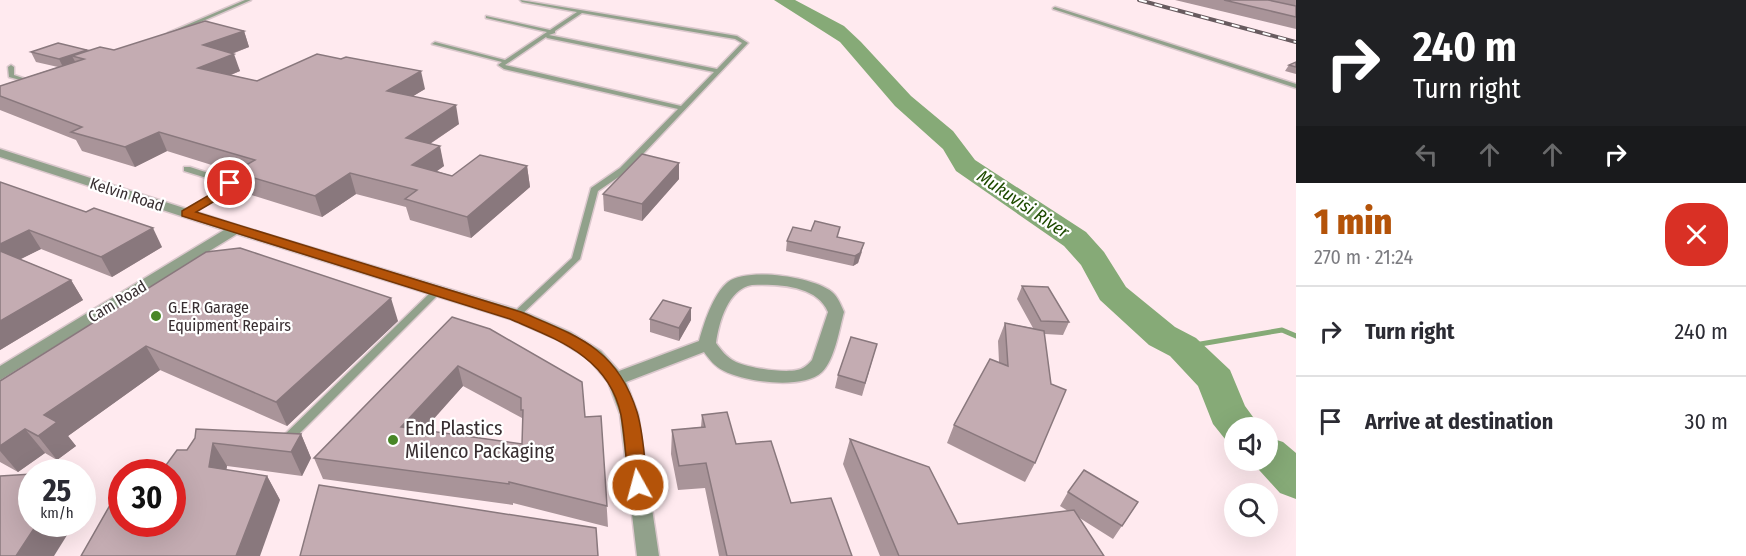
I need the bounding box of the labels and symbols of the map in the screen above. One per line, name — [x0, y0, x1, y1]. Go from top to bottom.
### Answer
pin — [204, 157, 255, 208]
water label: Mukuvisi River — [973, 165, 1074, 243]
street label: Kelvin Road — [87, 174, 166, 215]
street label: Cam Road — [84, 277, 150, 326]
place label: G.E.R Garage Equipment Repairs — [168, 298, 291, 335]
marker: G.E.R Garage Equipment Repairs — [149, 309, 163, 323]
place label: End Plastics Milenco Packaging — [405, 416, 555, 463]
marker: End Plastics Milenco Packaging — [386, 433, 400, 447]
position arrow — [606, 453, 670, 517]
speed limit sign: 30 — [108, 459, 186, 537]

